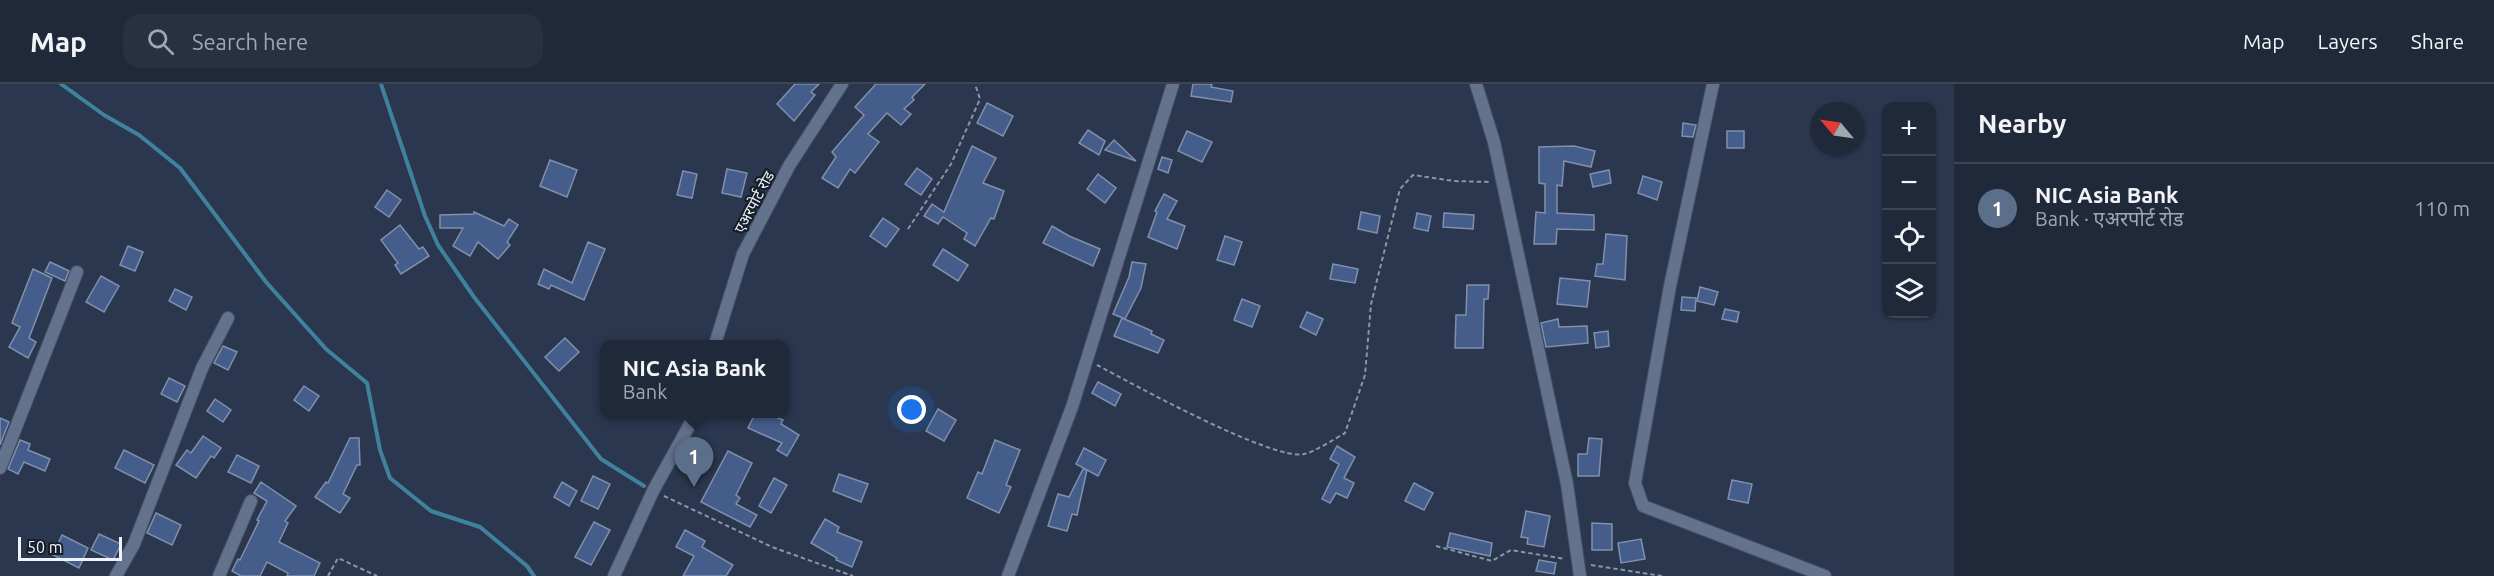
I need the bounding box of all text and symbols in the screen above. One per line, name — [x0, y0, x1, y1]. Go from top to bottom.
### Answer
search box — [123, 14, 543, 68]
icon: search — [144, 25, 177, 58]
text: Map — [30, 26, 87, 57]
text: Search here — [192, 29, 308, 54]
text: Map — [2243, 29, 2284, 53]
text: Layers — [2317, 29, 2378, 53]
text: Share — [2411, 29, 2464, 53]
north arrow — [1810, 102, 1864, 156]
map controls — [1882, 102, 1936, 318]
button: + — [1882, 102, 1936, 156]
text: Nearby — [1978, 109, 2066, 138]
button: − — [1882, 156, 1936, 210]
street label: एअरपोर्ट रोड — [731, 167, 778, 236]
text: NIC Asia Bank — [2035, 182, 2178, 207]
text: 1 — [1992, 197, 2003, 220]
text: 110 m — [2414, 197, 2470, 220]
text: Bank · एअरपोर्ट रोड — [2035, 207, 2183, 230]
button: locate — [1882, 210, 1936, 264]
button: layers — [1882, 264, 1936, 318]
popup — [600, 340, 789, 418]
text: NIC Asia Bank — [623, 355, 766, 380]
text: Bank — [623, 380, 667, 403]
your location — [897, 395, 926, 424]
pin: 1 — [674, 438, 714, 487]
scale bar — [18, 534, 122, 562]
text: 50 m — [27, 538, 63, 556]

